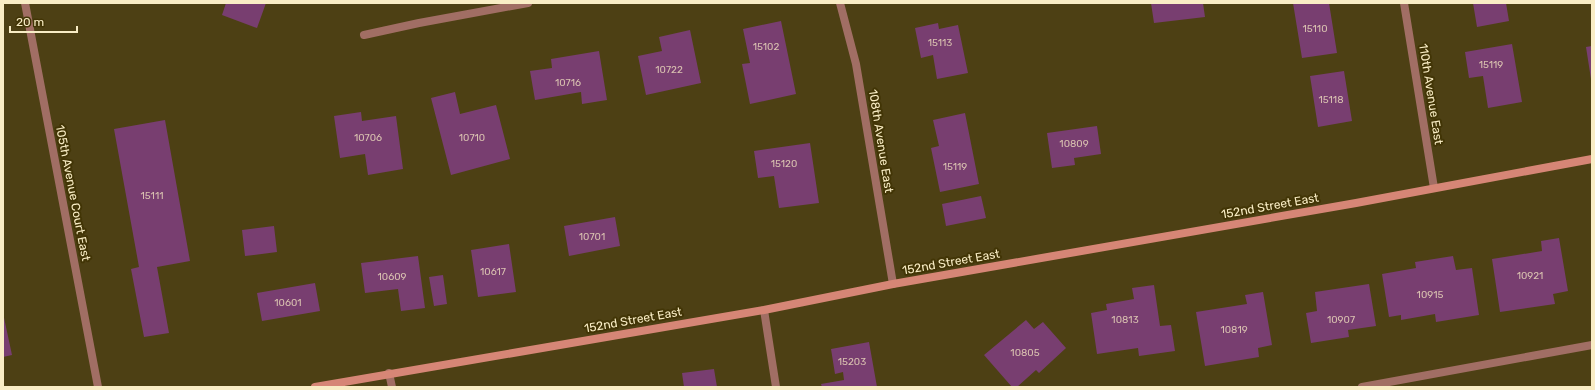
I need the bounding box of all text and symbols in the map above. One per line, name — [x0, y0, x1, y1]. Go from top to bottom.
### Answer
scale bar — [10, 8, 77, 34]
text: 20 m — [16, 15, 44, 29]
house number: 15110 — [1303, 23, 1327, 35]
house number: 15113 — [928, 37, 952, 49]
house number: 15102 — [753, 41, 779, 53]
street label: 110th Avenue East — [1416, 42, 1446, 146]
house number: 15119 — [1479, 59, 1503, 71]
house number: 10722 — [655, 64, 683, 76]
house number: 10716 — [555, 77, 581, 89]
street label: 108th Avenue East — [866, 88, 896, 194]
house number: 15118 — [1319, 94, 1344, 106]
street label: 105th Avenue Court East — [53, 124, 93, 263]
house number: 10706 — [354, 132, 382, 144]
house number: 10710 — [459, 132, 485, 144]
house number: 10809 — [1059, 138, 1089, 150]
house number: 15120 — [771, 158, 797, 170]
house number: 15119 — [943, 161, 967, 173]
house number: 15111 — [141, 190, 163, 202]
street label: 152nd Street East — [1220, 190, 1320, 221]
house number: 10701 — [579, 231, 605, 243]
street label: 152nd Street East — [901, 246, 1001, 277]
house number: 10617 — [480, 266, 506, 278]
house number: 10921 — [1517, 270, 1543, 282]
house number: 10609 — [378, 271, 407, 283]
house number: 10915 — [1417, 289, 1443, 301]
house number: 10601 — [274, 297, 302, 309]
street label: 152nd Street East — [583, 304, 683, 335]
house number: 10813 — [1111, 314, 1139, 326]
house number: 10907 — [1327, 314, 1355, 326]
house number: 10819 — [1220, 324, 1248, 336]
house number: 10805 — [1010, 347, 1040, 359]
house number: 15203 — [838, 356, 866, 368]

